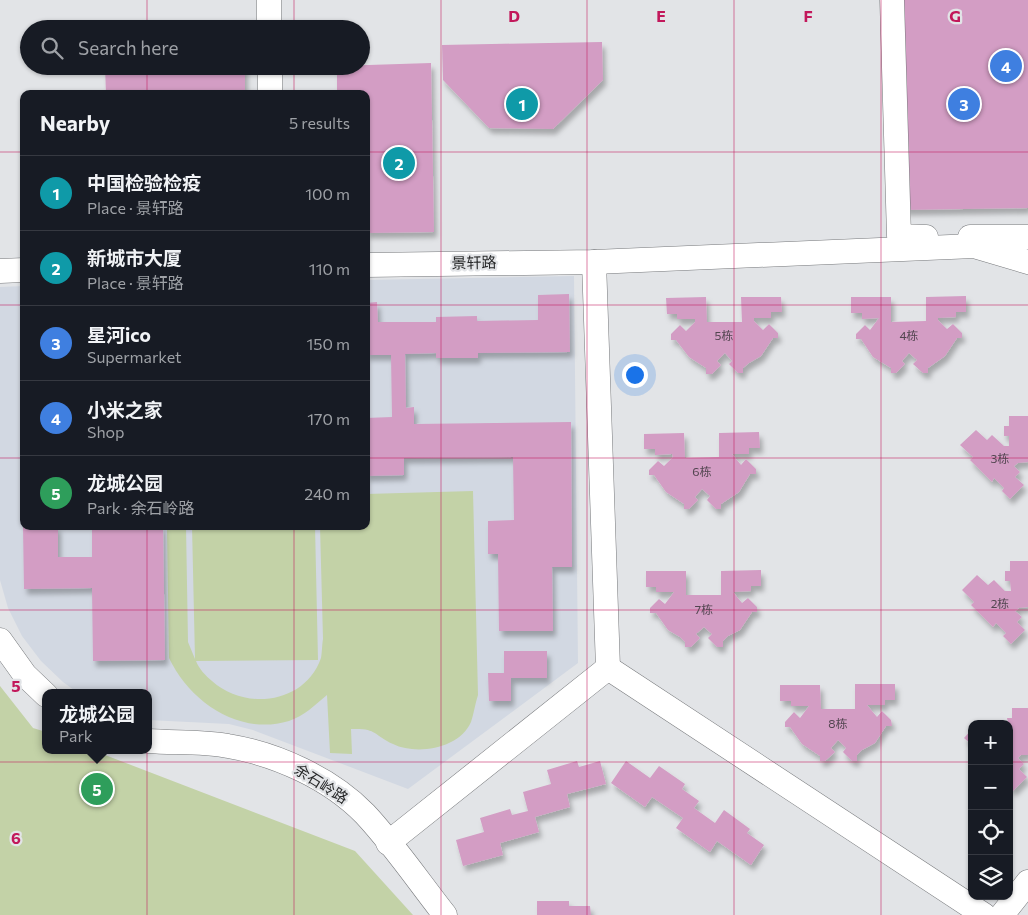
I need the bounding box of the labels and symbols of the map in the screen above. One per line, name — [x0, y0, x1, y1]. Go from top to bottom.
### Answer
text: D — [508, 6, 520, 25]
text: E — [656, 6, 666, 25]
text: F — [803, 6, 813, 25]
text: G — [949, 6, 961, 25]
pin: 4 — [990, 47, 1022, 85]
pin: 1 — [506, 85, 538, 123]
pin: 3 — [948, 85, 980, 123]
pin: 2 — [383, 144, 415, 182]
street label: 景轩路 — [451, 253, 497, 271]
house number: 5栋 — [715, 328, 733, 342]
house number: 4栋 — [899, 328, 919, 342]
your location — [622, 362, 648, 388]
house number: 3栋 — [991, 451, 1009, 465]
house number: 6栋 — [692, 464, 712, 478]
house number: 2栋 — [991, 596, 1009, 610]
house number: 7栋 — [695, 602, 713, 616]
text: 5 — [11, 676, 21, 695]
house number: 8栋 — [828, 716, 848, 730]
street label: 余石岭路 — [291, 760, 352, 807]
pin: 5 — [81, 770, 113, 808]
text: 6 — [11, 828, 21, 847]

